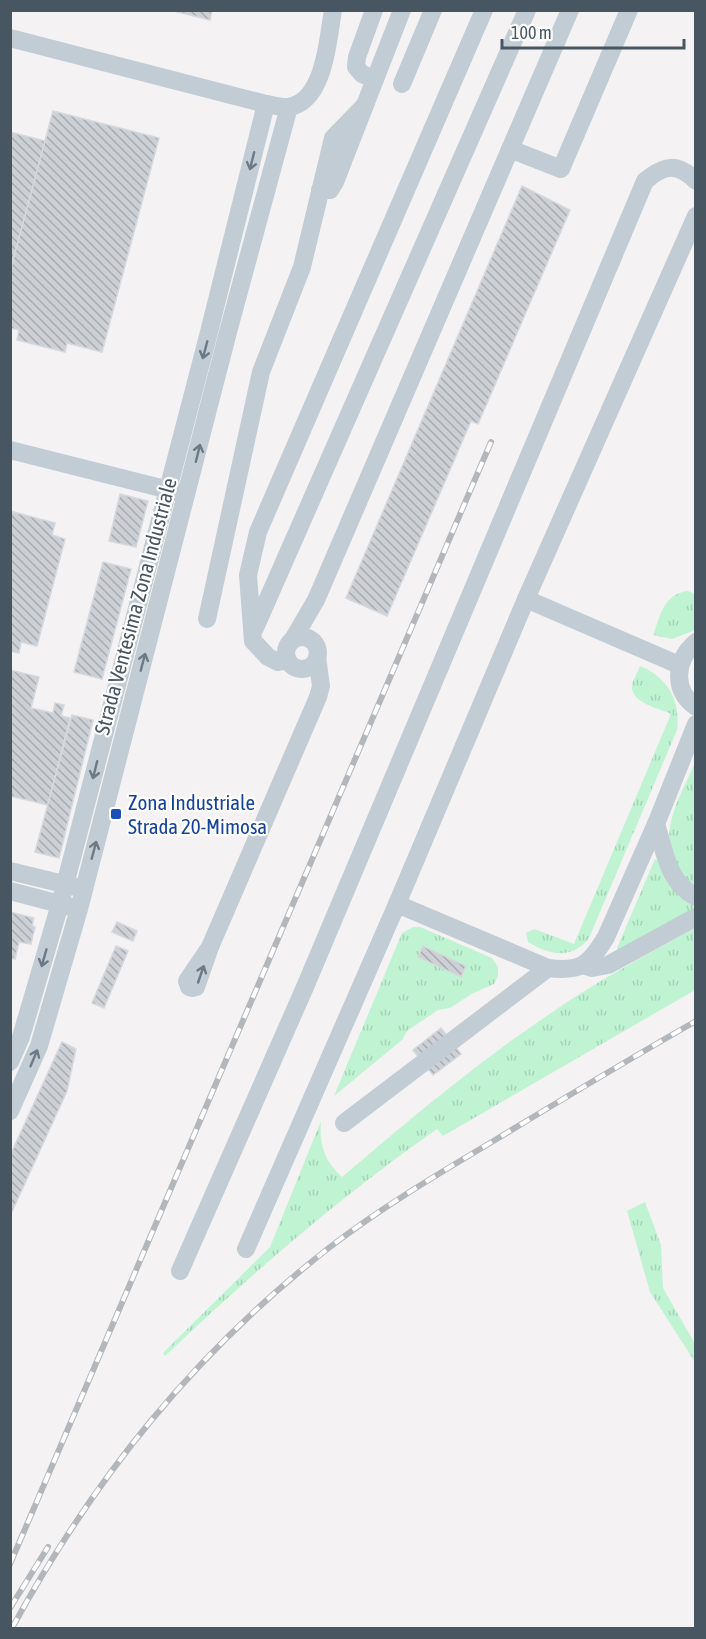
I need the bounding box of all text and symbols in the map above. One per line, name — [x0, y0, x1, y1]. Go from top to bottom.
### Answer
scale bar — [502, 12, 684, 50]
text: 100 m — [511, 22, 552, 43]
one-way arrow — [245, 151, 257, 170]
one-way arrow — [198, 341, 210, 360]
one-way arrow — [192, 443, 204, 462]
street label: Strada Ventesima Zona Industriale — [89, 475, 181, 737]
one-way arrow — [138, 652, 150, 671]
one-way arrow — [89, 760, 101, 779]
place label: Zona Industriale Strada 20-Mimosa — [128, 790, 267, 838]
marker: Zona Industriale Strada 20-Mimosa — [109, 807, 123, 821]
one-way arrow — [89, 841, 100, 860]
one-way arrow — [38, 948, 49, 967]
one-way arrow — [197, 965, 208, 983]
one-way arrow — [29, 1049, 40, 1067]

